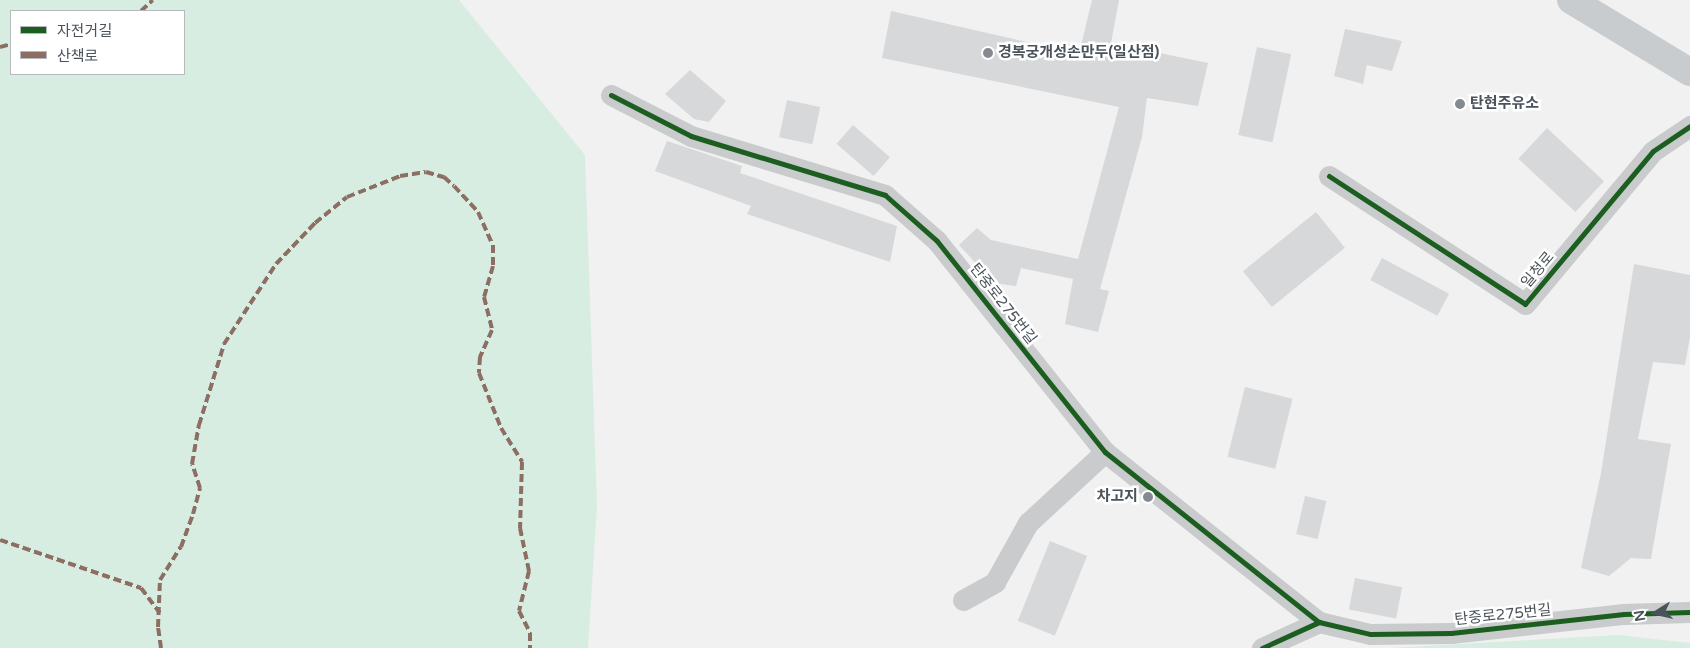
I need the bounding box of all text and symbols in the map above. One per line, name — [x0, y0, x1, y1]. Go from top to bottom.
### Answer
legend — [10, 10, 185, 75]
text: 자전거길 — [57, 22, 112, 40]
place label: 경복궁개성손만두(일산점) — [998, 44, 1159, 62]
text: 산책로 — [57, 47, 98, 65]
marker: 경복궁개성손만두(일산점) — [982, 47, 994, 59]
place label: 탄현주유소 — [1470, 95, 1539, 113]
marker: 탄현주유소 — [1454, 98, 1466, 110]
street label: 일청로 — [1518, 248, 1558, 292]
street label: 탄중로275번길 — [966, 260, 1040, 348]
place label: 차고지 — [1097, 488, 1138, 506]
marker: 차고지 — [1142, 491, 1154, 503]
north arrow — [1630, 588, 1680, 638]
street label: 탄중로275번길 — [1454, 601, 1552, 629]
text: N — [1630, 609, 1649, 623]

